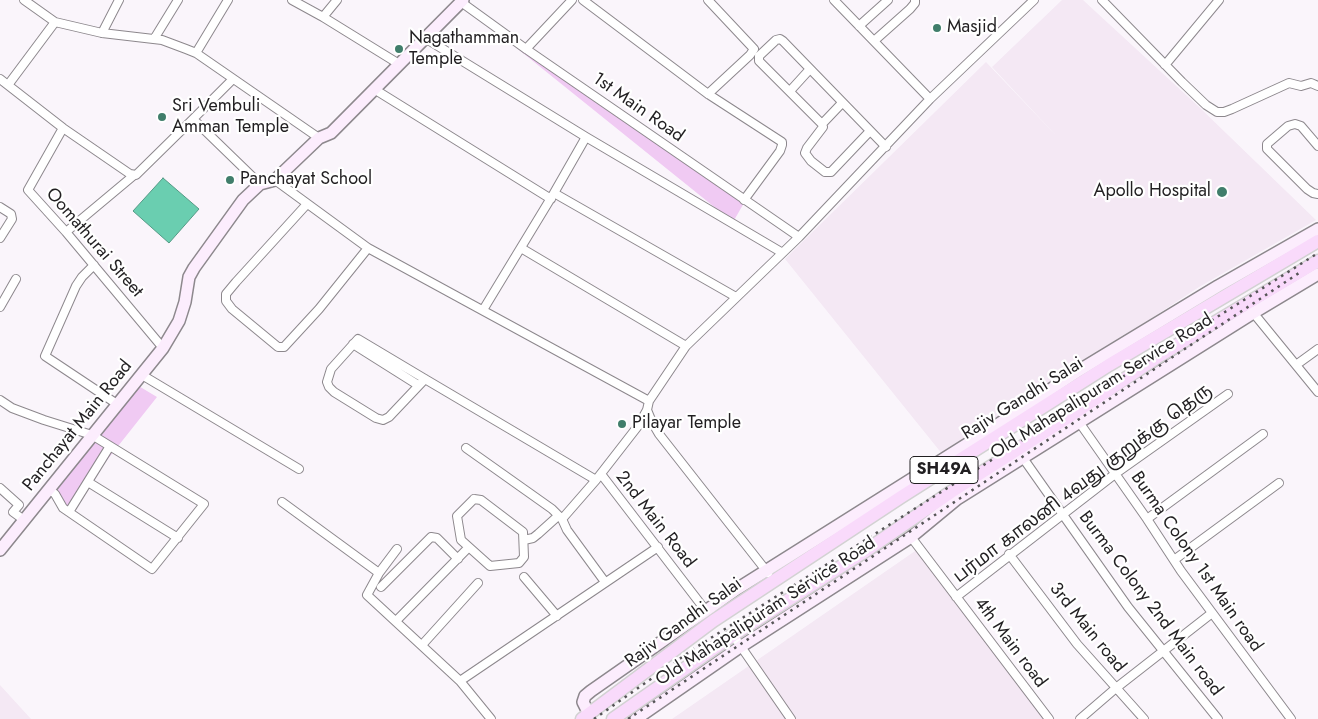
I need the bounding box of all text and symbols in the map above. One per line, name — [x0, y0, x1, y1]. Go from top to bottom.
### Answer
place label: Masjid — [947, 17, 997, 39]
marker: Masjid — [931, 22, 943, 34]
place label: Nagathamman Temple — [409, 28, 519, 70]
marker: Nagathamman Temple — [393, 43, 405, 55]
street label: 1st Main Road — [588, 69, 688, 147]
place label: Sri Vembuli Amman Temple — [172, 96, 289, 138]
marker: Sri Vembuli Amman Temple — [156, 111, 168, 123]
place label: Panchayat School — [240, 169, 372, 191]
marker: Panchayat School — [224, 174, 236, 186]
place label: Apollo Hospital — [1094, 181, 1211, 203]
street label: Oomathurai Street — [41, 184, 147, 302]
marker: Apollo Hospital — [1215, 185, 1229, 199]
street label: Old Mahapalipuram Service Road — [987, 310, 1217, 464]
street label: Rajiv Gandhi Salai — [958, 353, 1088, 445]
street label: Panchayat Main Road — [19, 356, 137, 496]
street label: பர்மா காலனி 4வது குறுக்கு தெரு — [950, 380, 1216, 588]
place label: Pilayar Temple — [632, 413, 741, 435]
marker: Pilayar Temple — [616, 418, 628, 430]
road number: SH49A — [910, 456, 978, 484]
street label: 2nd Main Road — [610, 467, 700, 573]
street label: Burma Colony 1st Main road — [1125, 468, 1267, 656]
street label: Burma Colony 2nd Main road — [1074, 508, 1226, 700]
street label: Old Mahapalipuram Service Road — [652, 533, 880, 691]
street label: Rajiv Gandhi Salai — [621, 573, 747, 673]
street label: 3rd Main road — [1044, 579, 1130, 677]
street label: 4th Main road — [969, 594, 1051, 692]

